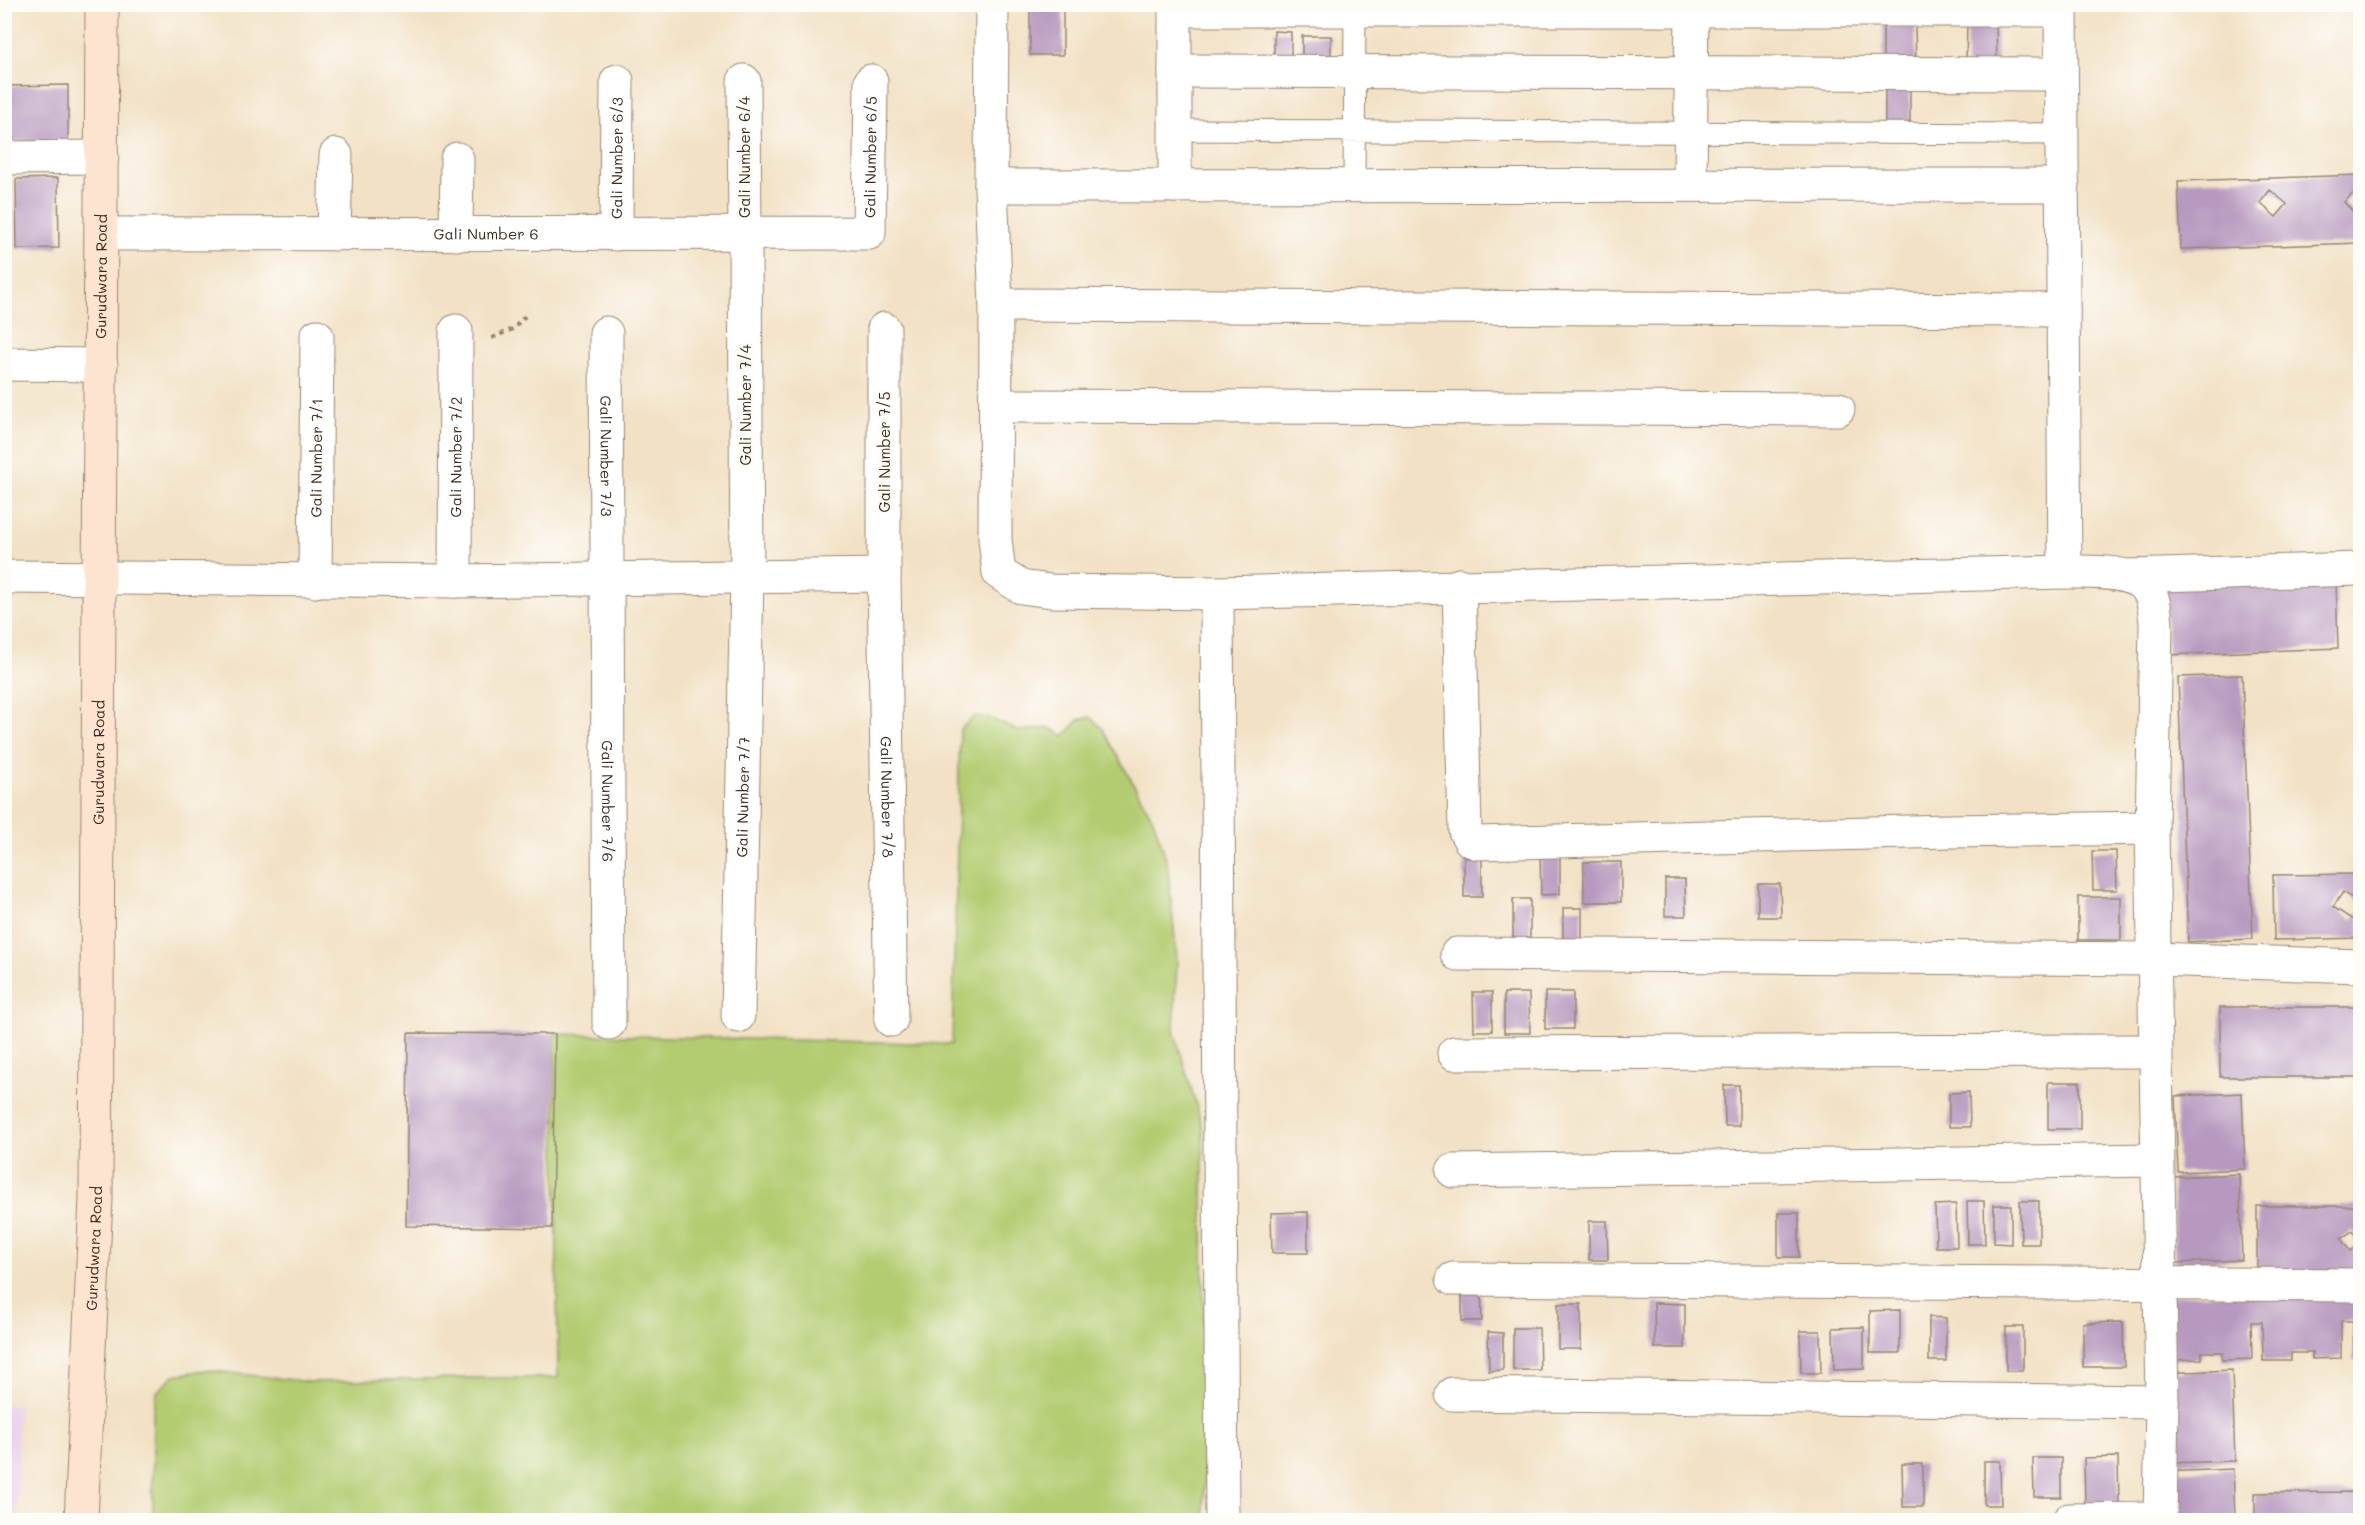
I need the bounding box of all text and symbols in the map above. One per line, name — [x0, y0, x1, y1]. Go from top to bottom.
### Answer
street label: Gali Number 6/4 — [734, 96, 754, 218]
street label: Gali Number 6/5 — [859, 96, 881, 218]
street label: Gali Number 6/3 — [606, 97, 627, 219]
street label: Gurudwara Road — [90, 214, 111, 339]
street label: Gali Number 6 — [433, 223, 539, 244]
street label: Gali Number 7/4 — [735, 344, 755, 466]
street label: Gali Number 7/5 — [874, 392, 894, 512]
street label: Gali Number 7/3 — [596, 395, 617, 517]
street label: Gali Number 7/2 — [445, 397, 466, 517]
street label: Gali Number 7/1 — [306, 398, 326, 518]
street label: Gurudwara Road — [88, 700, 109, 825]
street label: Gali Number 7/8 — [877, 736, 898, 858]
street label: Gali Number 7/7 — [731, 737, 754, 858]
street label: Gali Number 7/6 — [598, 740, 618, 862]
street label: Gurudwara Road — [81, 1186, 106, 1311]

